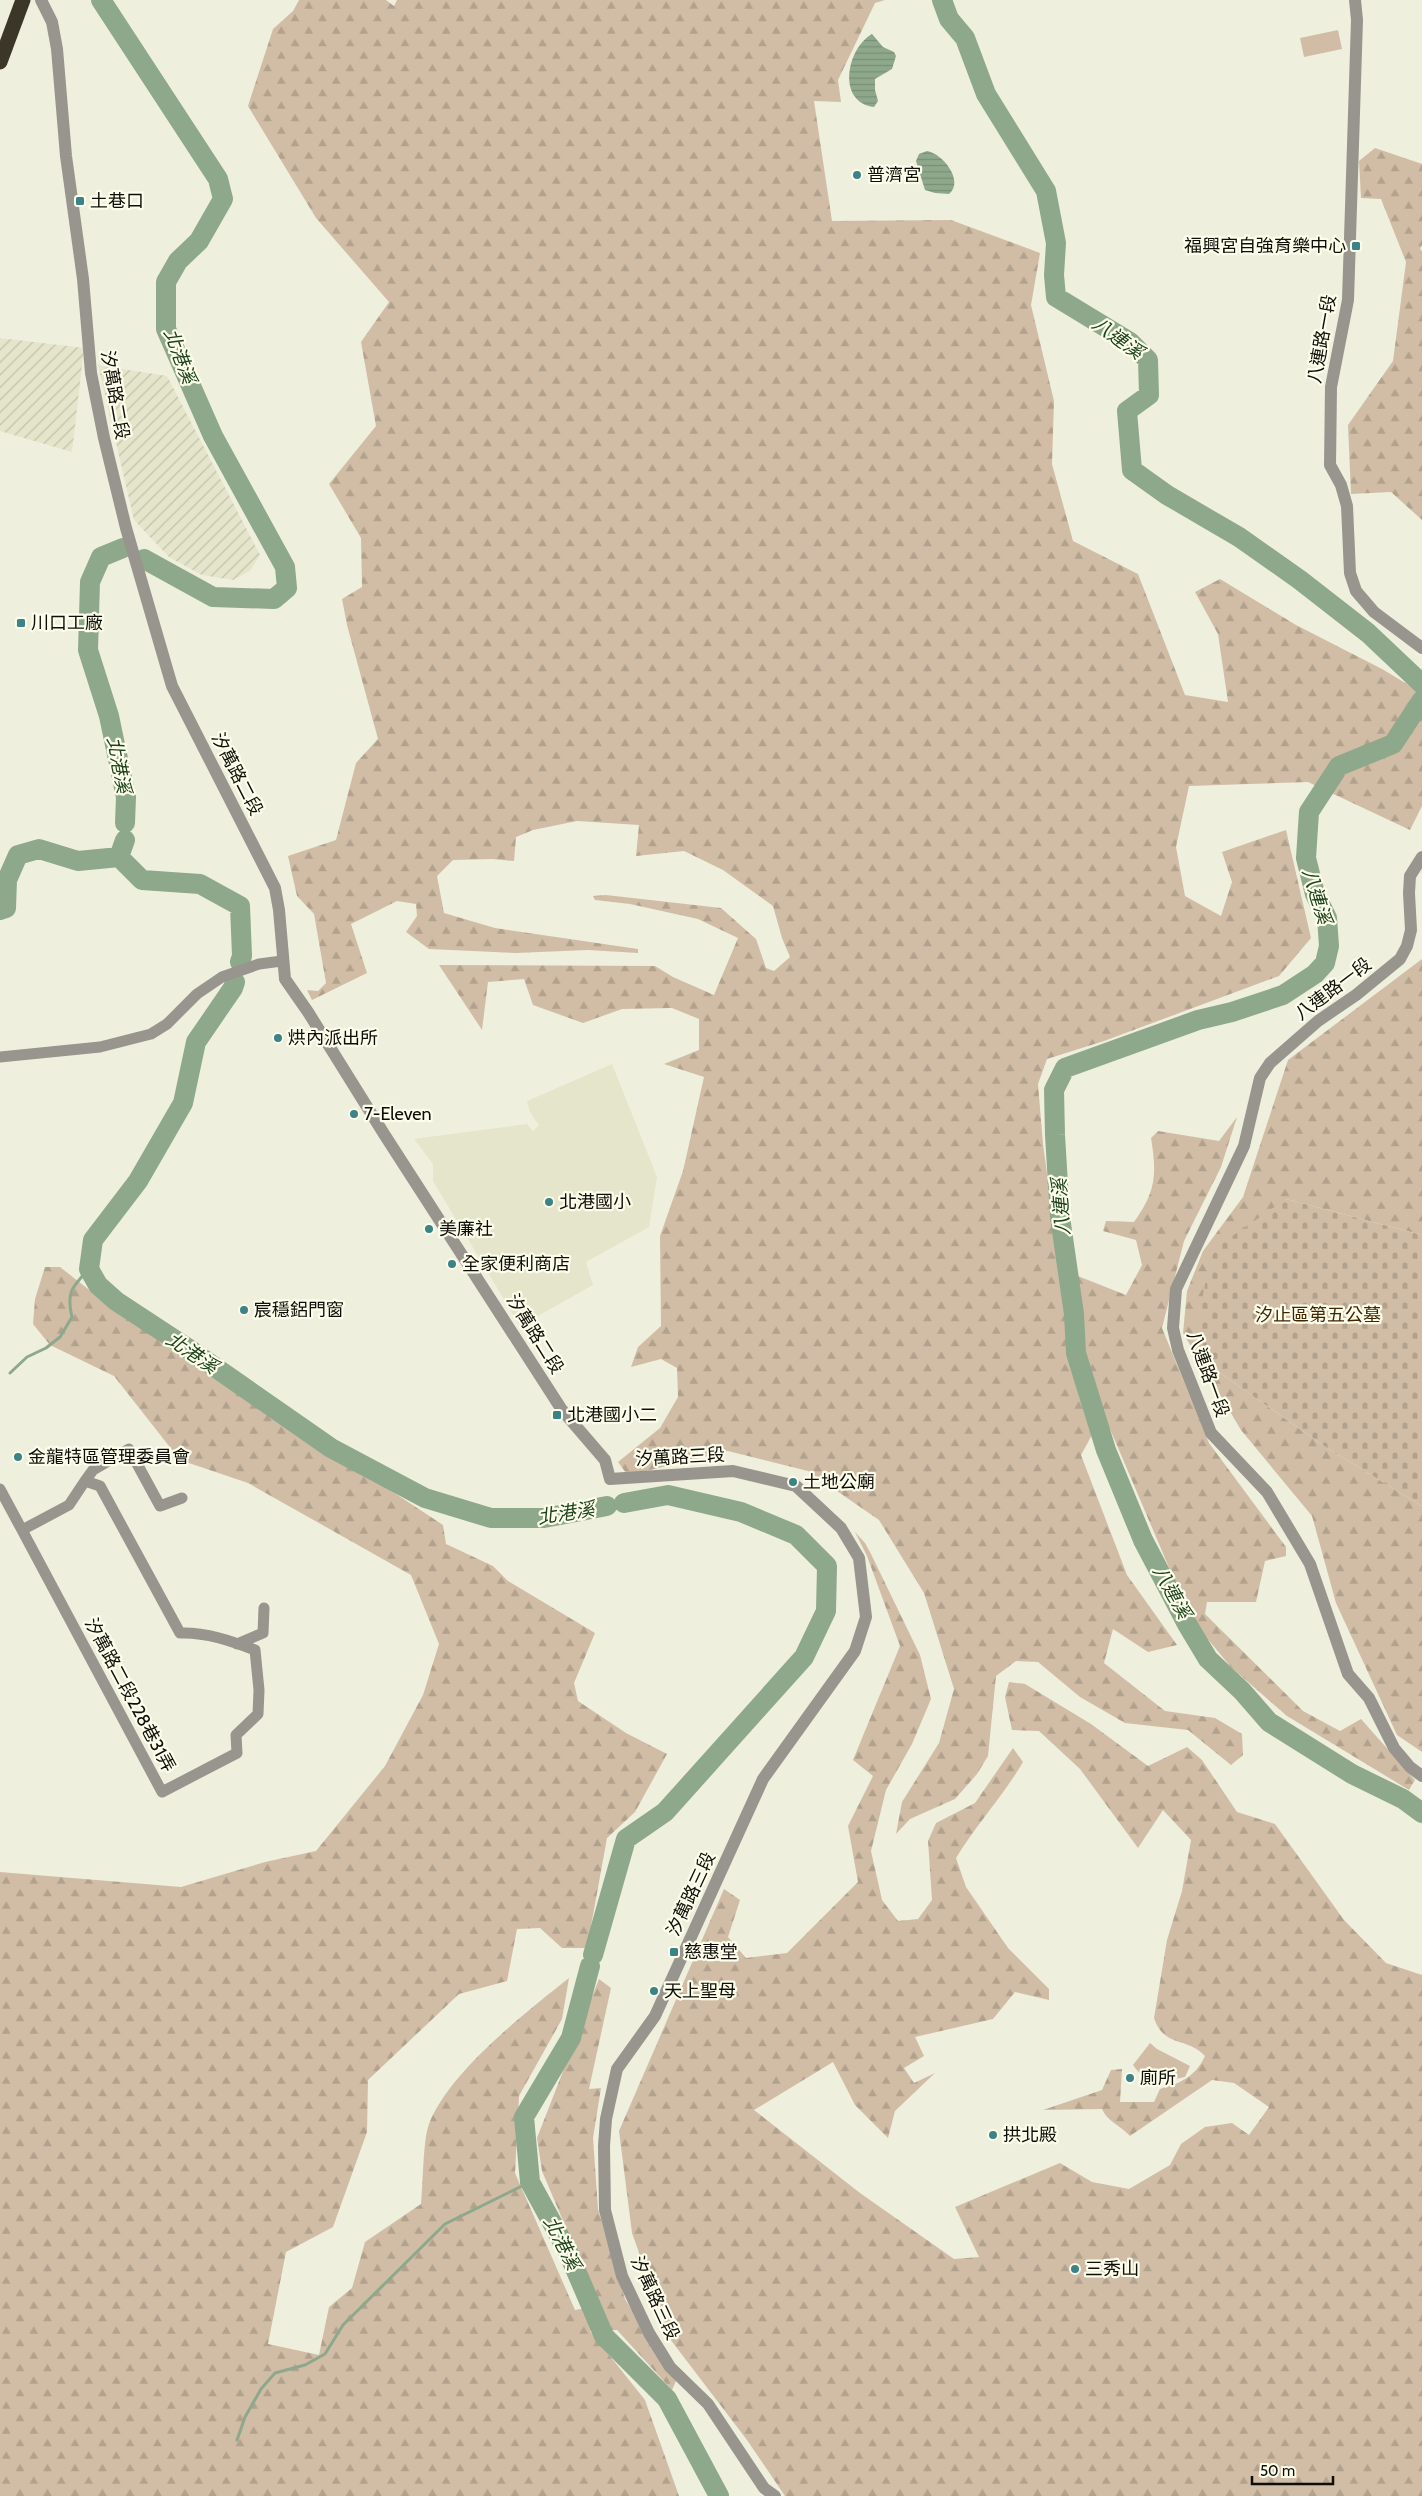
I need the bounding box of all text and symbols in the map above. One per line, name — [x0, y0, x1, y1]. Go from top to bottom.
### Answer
place label: 普濟宮 — [867, 164, 921, 186]
marker: 普濟宮 — [851, 169, 863, 181]
place label: 土巷口 — [90, 190, 144, 212]
marker: 土巷口 — [74, 195, 86, 207]
place label: 福興宮自強育樂中心 — [1184, 235, 1346, 257]
marker: 福興宮自強育樂中心 — [1350, 240, 1362, 252]
street label: 八連路一段 — [1303, 293, 1341, 385]
water label: 八連溪 — [1088, 312, 1150, 366]
water label: 北港溪 — [159, 325, 202, 390]
street label: 汐萬路二段 — [96, 349, 134, 441]
place label: 川口工廠 — [31, 612, 103, 634]
marker: 川口工廠 — [15, 617, 27, 629]
street label: 汐萬路二段 — [207, 729, 267, 819]
water label: 北港溪 — [102, 735, 136, 798]
water label: 八連溪 — [1298, 865, 1337, 929]
street label: 八連路一段 — [1290, 953, 1376, 1025]
place label: 烘內派出所 — [288, 1027, 378, 1049]
marker: 烘內派出所 — [272, 1032, 284, 1044]
place label: 7-Eleven — [364, 1103, 432, 1125]
marker: 7-Eleven — [348, 1108, 360, 1120]
water label: 八連溪 — [1047, 1175, 1074, 1236]
place label: 北港國小 — [559, 1191, 631, 1213]
marker: 北港國小 — [543, 1196, 555, 1208]
place label: 美廉社 — [439, 1218, 493, 1240]
marker: 美廉社 — [423, 1223, 435, 1235]
place label: 全家便利商店 — [462, 1253, 570, 1275]
marker: 全家便利商店 — [446, 1258, 458, 1270]
street label: 汐萬路二段 — [502, 1290, 568, 1378]
place label: 宸穩鋁門窗 — [254, 1299, 344, 1321]
marker: 宸穩鋁門窗 — [238, 1304, 250, 1316]
park label: 汐止區第五公墓 — [1255, 1304, 1381, 1326]
water label: 北港溪 — [162, 1328, 225, 1380]
street label: 八連路一段 — [1182, 1328, 1234, 1420]
place label: 北港國小二 — [567, 1404, 657, 1426]
marker: 北港國小二 — [551, 1409, 563, 1421]
street label: 汐萬路三段 — [634, 1444, 726, 1470]
place label: 金龍特區管理委員會 — [28, 1446, 190, 1468]
marker: 金龍特區管理委員會 — [12, 1451, 24, 1463]
place label: 土地公廟 — [803, 1471, 875, 1493]
marker: 土地公廟 — [787, 1476, 799, 1488]
water label: 北港溪 — [536, 1497, 599, 1529]
water label: 八連溪 — [1148, 1561, 1197, 1625]
street label: 汐萬路二段228巷31弄 — [80, 1614, 180, 1776]
street label: 汐萬路三段 — [662, 1849, 720, 1939]
place label: 慈惠堂 — [684, 1941, 738, 1963]
marker: 慈惠堂 — [668, 1946, 680, 1958]
place label: 天上聖母 — [664, 1980, 736, 2002]
marker: 天上聖母 — [648, 1985, 660, 1997]
place label: 廁所 — [1140, 2067, 1176, 2089]
marker: 廁所 — [1124, 2072, 1136, 2084]
place label: 拱北殿 — [1003, 2124, 1057, 2146]
marker: 拱北殿 — [987, 2129, 999, 2141]
water label: 北港溪 — [539, 2212, 587, 2276]
street label: 汐萬路三段 — [626, 2253, 684, 2343]
place label: 三秀山 — [1085, 2258, 1139, 2280]
marker: 三秀山 — [1069, 2263, 1081, 2275]
scale bar — [1252, 2454, 1333, 2486]
text: 50 m — [1260, 2462, 1295, 2480]

